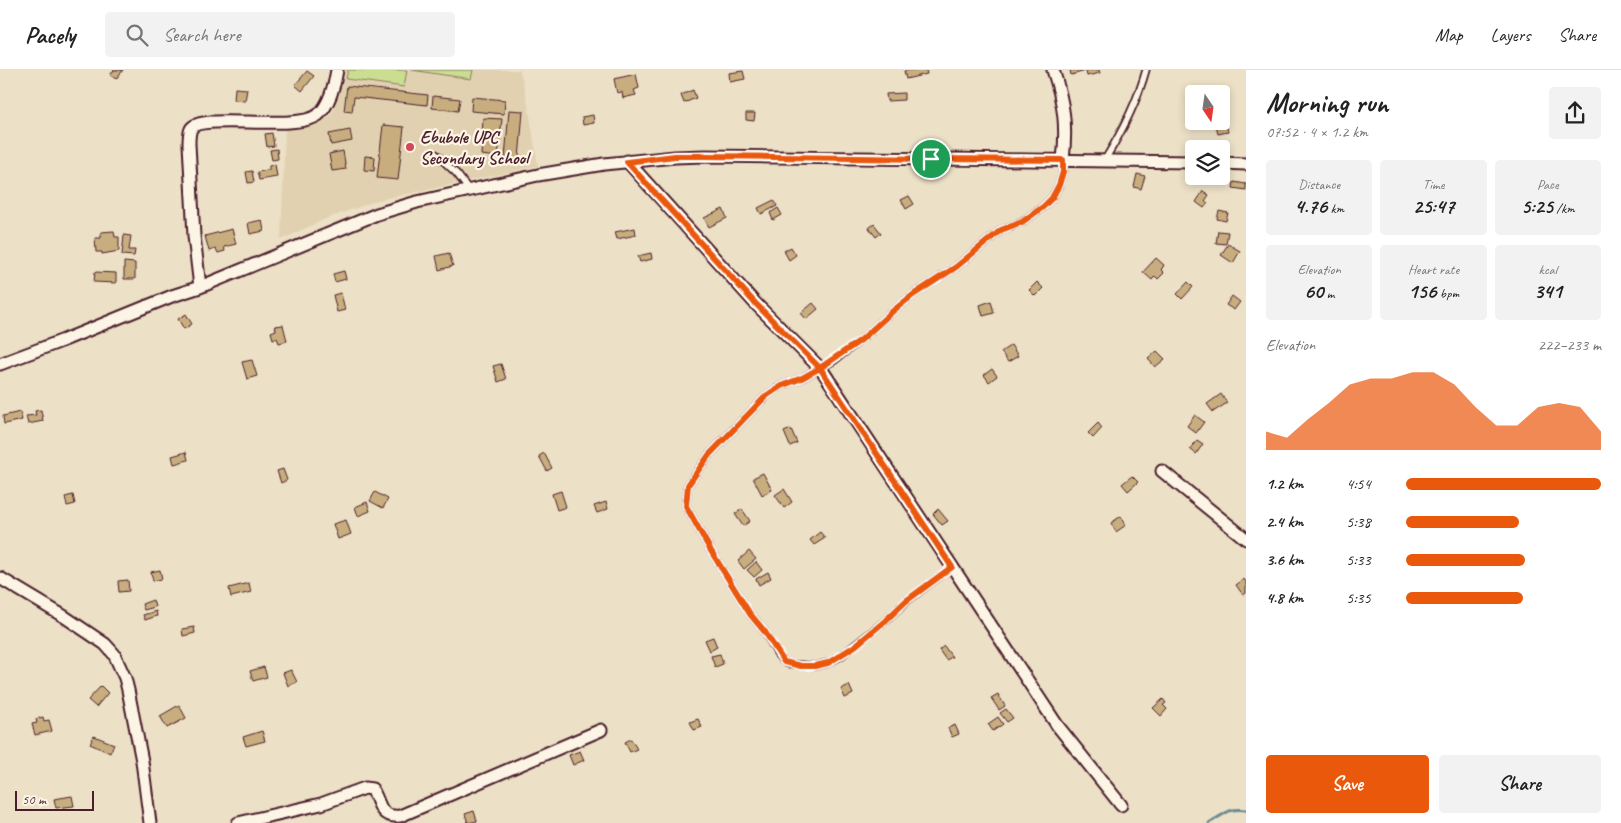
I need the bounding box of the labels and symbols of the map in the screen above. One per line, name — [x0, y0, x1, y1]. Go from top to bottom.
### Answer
north arrow — [1185, 85, 1230, 130]
place label: Ebubole UPC Secondary School — [420, 126, 532, 169]
pin — [910, 138, 952, 180]
marker: Ebubole UPC Secondary School — [404, 141, 416, 153]
scale bar — [15, 788, 94, 811]

